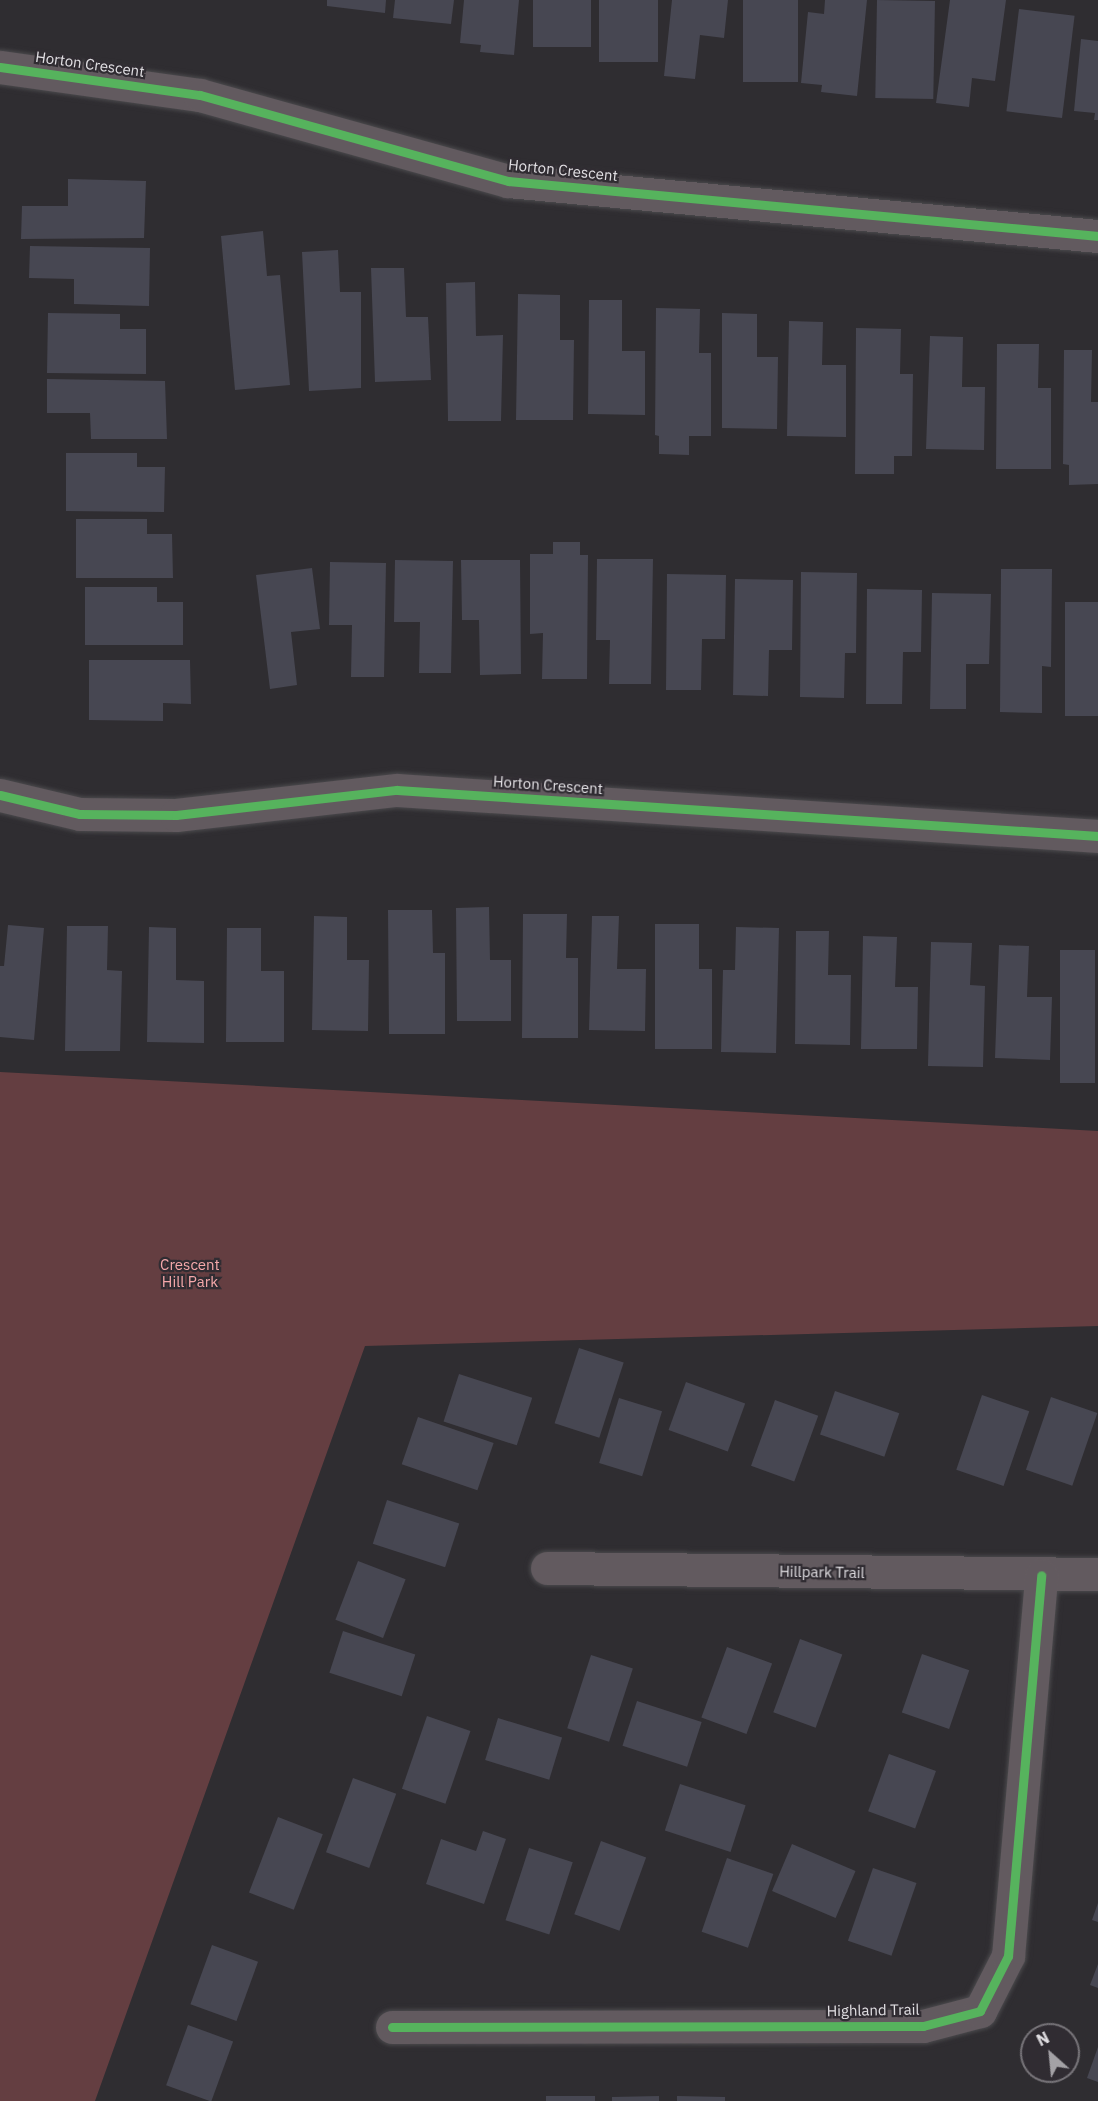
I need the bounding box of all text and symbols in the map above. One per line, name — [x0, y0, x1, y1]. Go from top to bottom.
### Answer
street label: Horton Crescent — [34, 47, 146, 81]
street label: Horton Crescent — [507, 155, 619, 185]
street label: Horton Crescent — [493, 772, 603, 798]
park label: Crescent Hill Park — [160, 1255, 220, 1290]
street label: Hillpark Trail — [779, 1562, 865, 1582]
street label: Highland Trail — [826, 2000, 920, 2020]
north arrow — [1020, 2023, 1080, 2083]
text: N — [1033, 2027, 1052, 2050]

